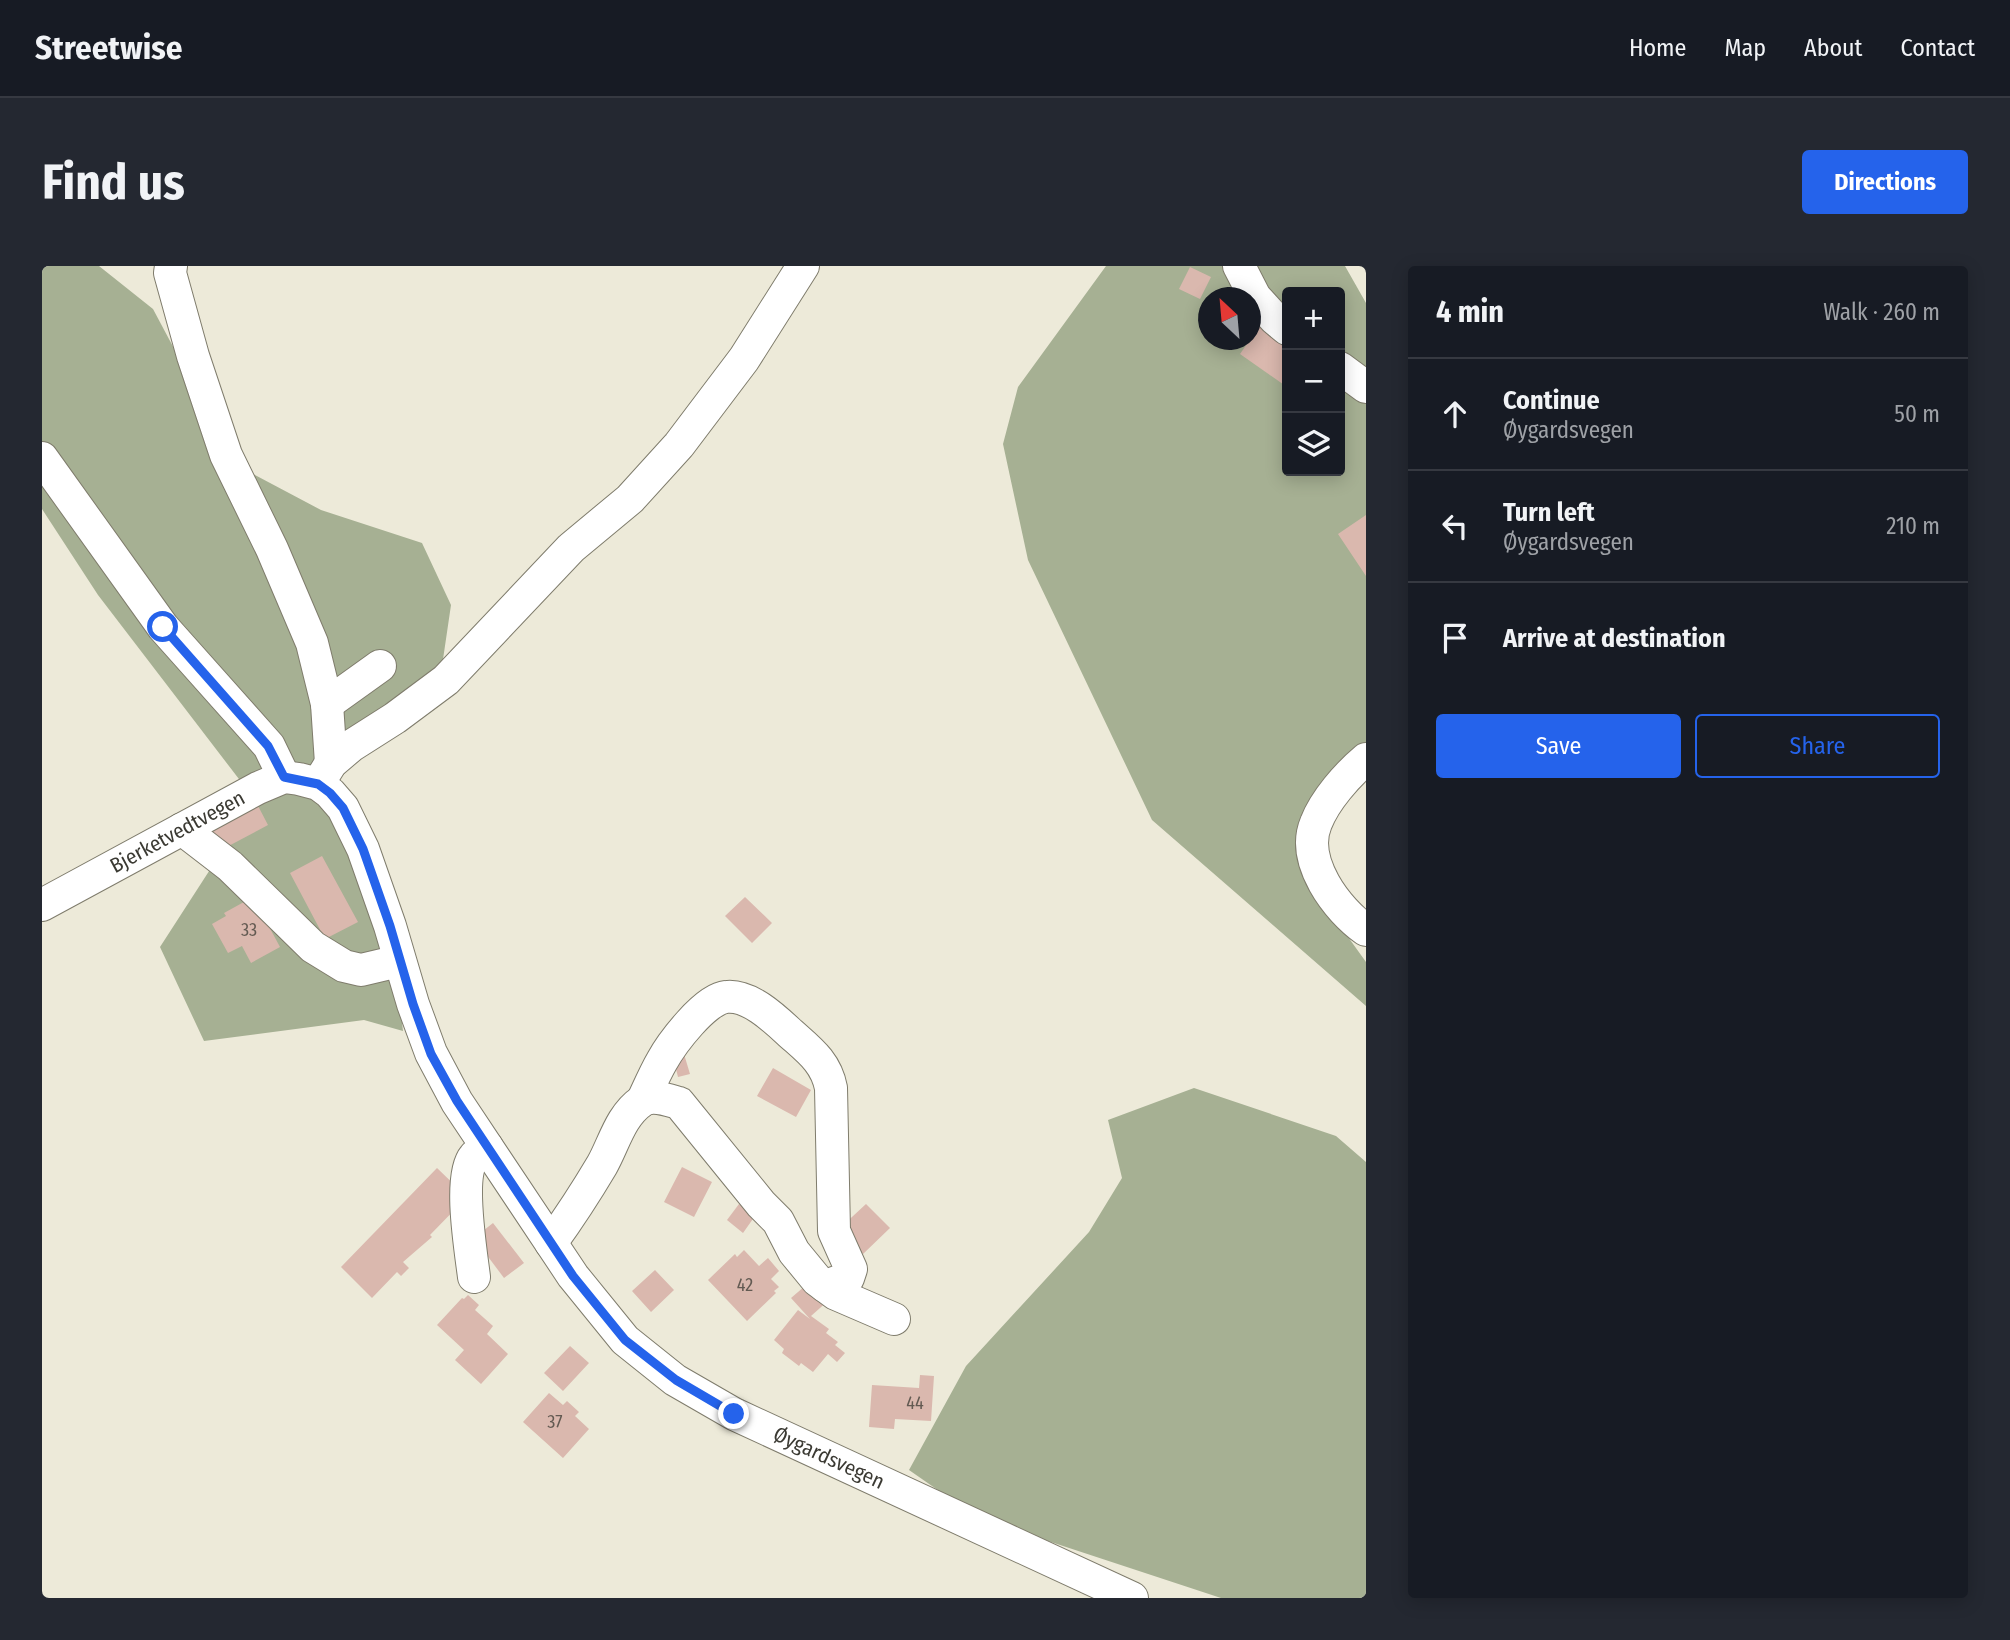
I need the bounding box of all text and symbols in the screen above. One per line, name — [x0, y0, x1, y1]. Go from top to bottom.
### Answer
text: Streetwise — [35, 28, 182, 68]
text: Home — [1629, 34, 1686, 62]
text: Map — [1724, 34, 1766, 62]
text: About — [1804, 34, 1862, 62]
text: Contact — [1900, 34, 1975, 62]
button: Directions — [1802, 150, 1968, 214]
text: Find us — [42, 153, 185, 212]
north arrow — [1198, 287, 1261, 350]
map controls — [1282, 287, 1345, 476]
button: + — [1282, 287, 1345, 350]
text: 4 min — [1436, 294, 1504, 330]
text: Walk · 260 m — [1823, 298, 1940, 326]
button: − — [1282, 350, 1345, 413]
text: Continue — [1503, 385, 1600, 416]
icon: ahead — [1436, 395, 1474, 433]
text: 50 m — [1894, 400, 1940, 428]
button: layers — [1282, 413, 1345, 476]
text: Øygardsvegen — [1503, 416, 1634, 444]
text: Turn left — [1503, 497, 1595, 528]
icon: left — [1436, 507, 1474, 545]
text: 210 m — [1886, 512, 1940, 540]
text: Øygardsvegen — [1503, 528, 1634, 556]
route start — [147, 611, 178, 642]
icon: arrive — [1436, 619, 1474, 657]
text: Arrive at destination — [1503, 623, 1726, 654]
button: Save — [1436, 714, 1681, 778]
button: Share — [1695, 714, 1940, 778]
street label: Bjerketvedtvegen — [105, 785, 249, 879]
house number: 33 — [241, 919, 257, 941]
house number: 42 — [737, 1274, 753, 1296]
house number: 44 — [906, 1392, 924, 1414]
route end — [718, 1398, 749, 1429]
house number: 37 — [547, 1411, 563, 1433]
street label: Øygardsvegen — [769, 1421, 889, 1495]

